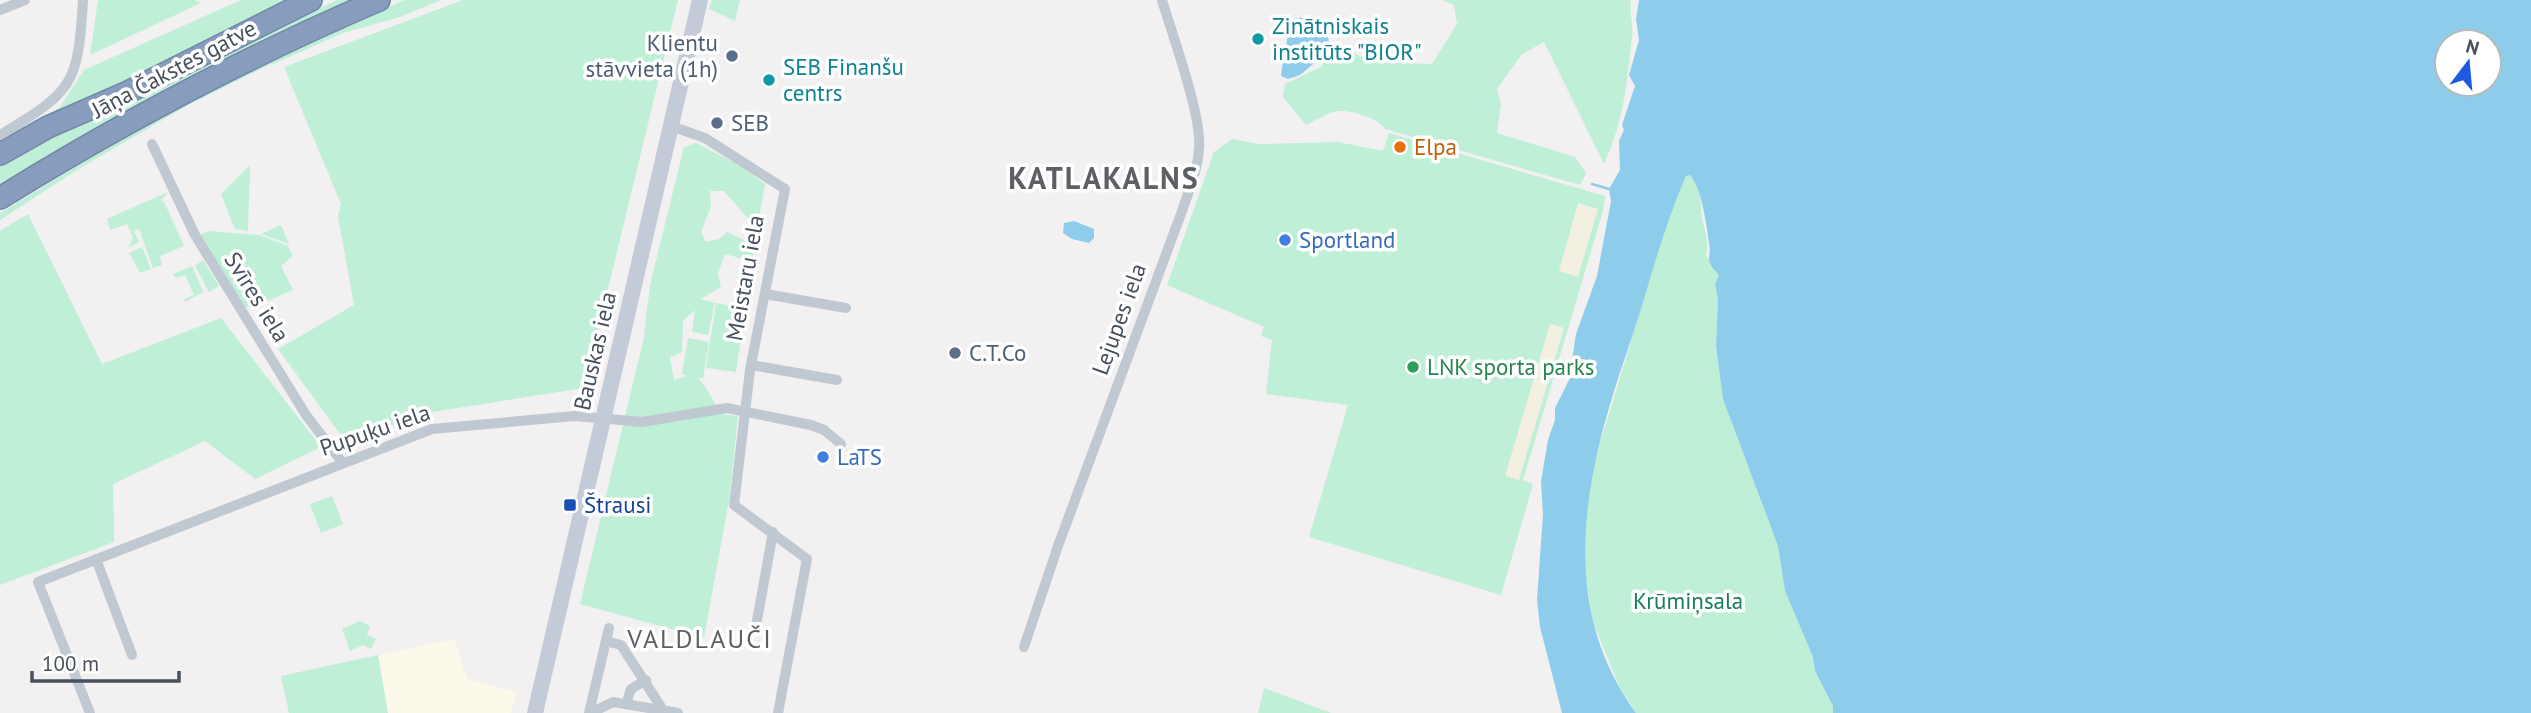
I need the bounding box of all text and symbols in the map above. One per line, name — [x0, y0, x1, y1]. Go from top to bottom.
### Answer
place label: Zinātniskais institūts "BIOR" — [1272, 11, 1422, 66]
street label: Jāņa Čakstes gatve — [86, 13, 261, 125]
place label: Klientu stāvvieta (1h) — [586, 28, 718, 83]
north arrow — [2433, 28, 2503, 98]
marker: Zinātniskais institūts "BIOR" — [1250, 31, 1266, 47]
text: N — [2463, 33, 2482, 60]
marker: Klientu stāvvieta (1h) — [724, 48, 740, 64]
place label: SEB Finanšu centrs — [783, 52, 904, 107]
marker: SEB Finanšu centrs — [761, 72, 777, 88]
place label: SEB — [731, 108, 769, 137]
marker: SEB — [709, 115, 725, 131]
place label: Elpa — [1414, 132, 1457, 161]
marker: Elpa — [1392, 139, 1408, 155]
district label: KATLAKALNS — [1008, 158, 1200, 197]
street label: Meistaru iela — [719, 213, 770, 343]
place label: Sportland — [1299, 225, 1395, 254]
marker: Sportland — [1277, 232, 1293, 248]
street label: Svīres iela — [218, 246, 296, 347]
street label: Lejupes iela — [1085, 259, 1152, 379]
street label: Bauskas iela — [567, 289, 622, 413]
place label: C.T.Co — [969, 338, 1026, 367]
marker: C.T.Co — [947, 345, 963, 361]
place label: LNK sporta parks — [1427, 352, 1595, 381]
marker: LNK sporta parks — [1405, 359, 1421, 375]
street label: Pupuķu iela — [316, 397, 434, 462]
place label: LaTS — [837, 442, 882, 471]
marker: LaTS — [815, 449, 831, 465]
place label: Štrausi — [584, 490, 651, 519]
marker: Štrausi — [562, 497, 578, 513]
park label: Krūmiņsala — [1633, 586, 1743, 615]
district label: VALDLAUČI — [626, 622, 773, 655]
scale bar — [32, 640, 178, 684]
text: 100 m — [42, 650, 99, 677]

